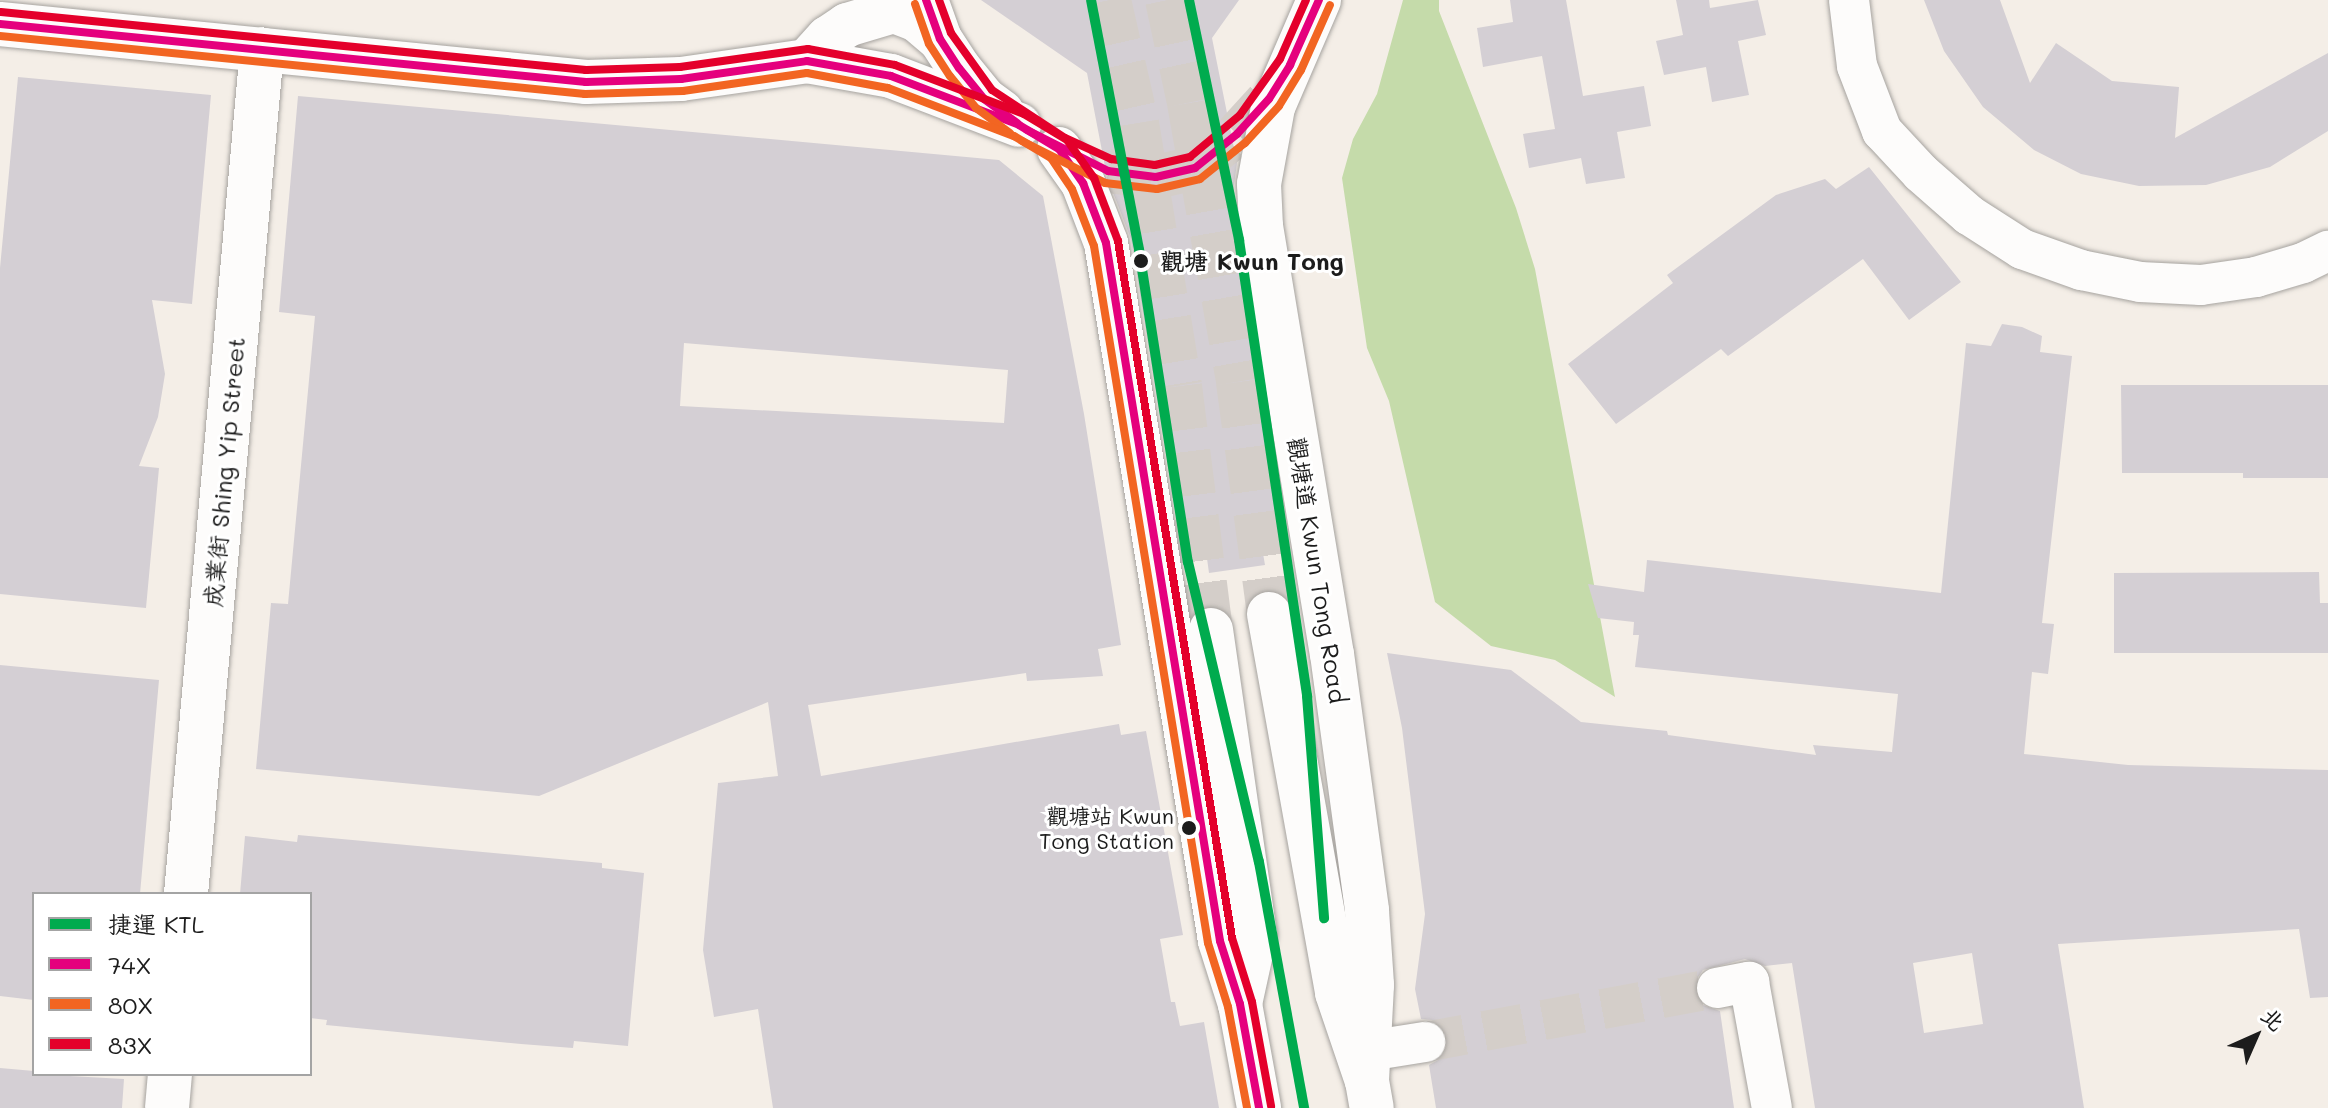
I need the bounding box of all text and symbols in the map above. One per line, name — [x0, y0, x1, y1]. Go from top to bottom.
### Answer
place label: 觀塘 Kwun Tong — [1160, 247, 1344, 275]
marker: 觀塘 Kwun Tong — [1129, 249, 1153, 273]
street label: 成業街 Shing Yip Street — [198, 336, 250, 608]
street label: 觀塘道 Kwun Tong Road — [1283, 435, 1353, 705]
place label: 觀塘站 Kwun Tong Station — [1039, 802, 1174, 854]
marker: 觀塘站 Kwun Tong Station — [1181, 820, 1197, 836]
legend — [32, 892, 312, 1076]
text: 捷運 KTL — [108, 908, 204, 939]
text: 74X — [108, 949, 151, 980]
text: 80X — [108, 989, 153, 1020]
north arrow — [2216, 996, 2296, 1076]
text: 北 — [2255, 1001, 2291, 1037]
text: 83X — [108, 1029, 153, 1060]

